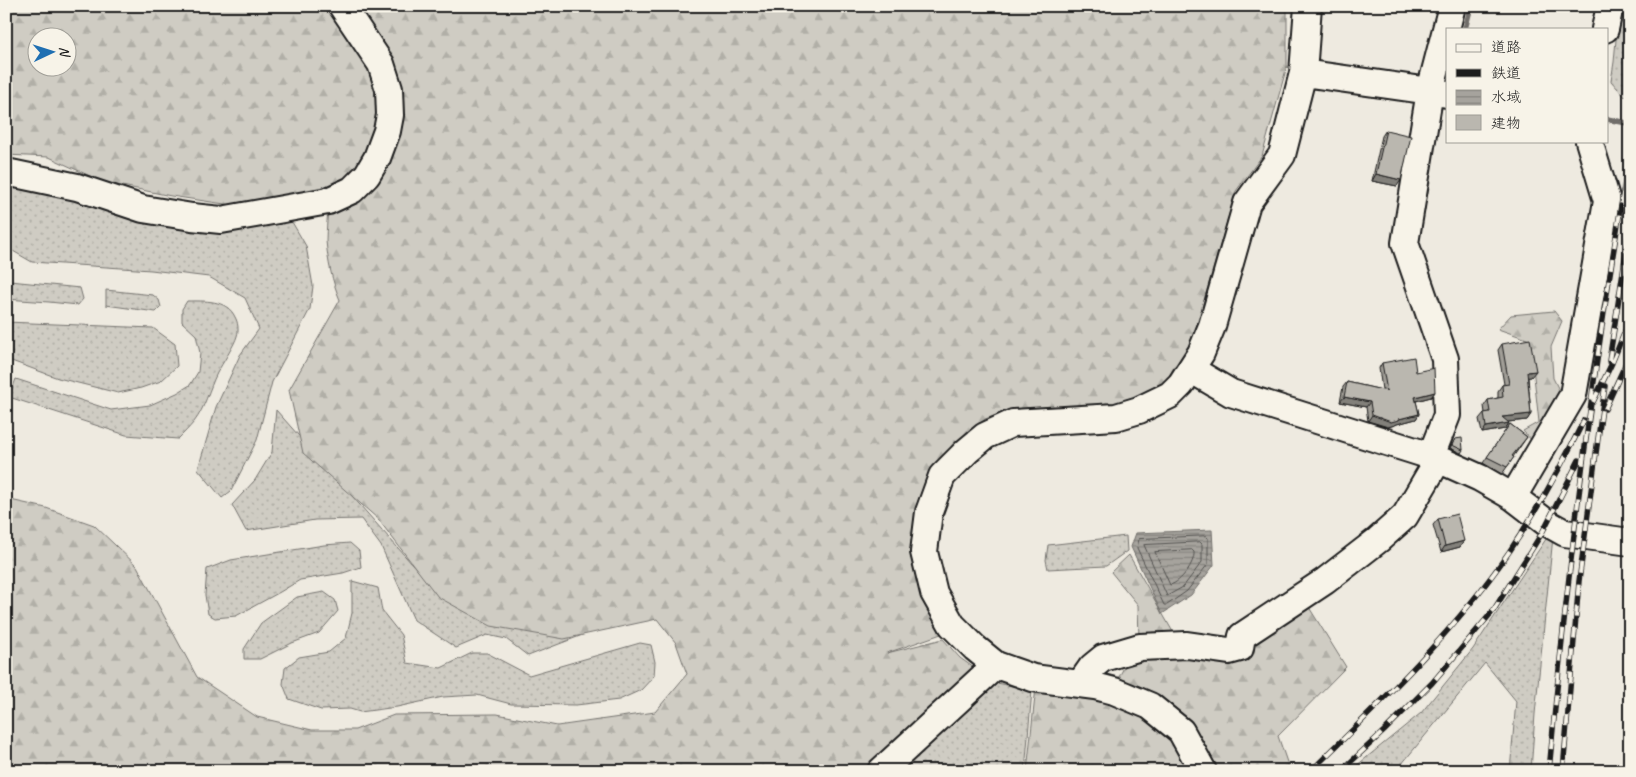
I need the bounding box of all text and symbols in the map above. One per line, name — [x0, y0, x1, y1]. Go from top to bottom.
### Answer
north arrow — [28, 28, 78, 78]
legend — [1446, 28, 1608, 142]
text: 道路 — [1491, 38, 1521, 57]
text: N — [56, 46, 73, 58]
text: 鉄道 — [1491, 64, 1521, 83]
text: 水域 — [1491, 88, 1521, 107]
text: 建物 — [1491, 114, 1521, 133]

